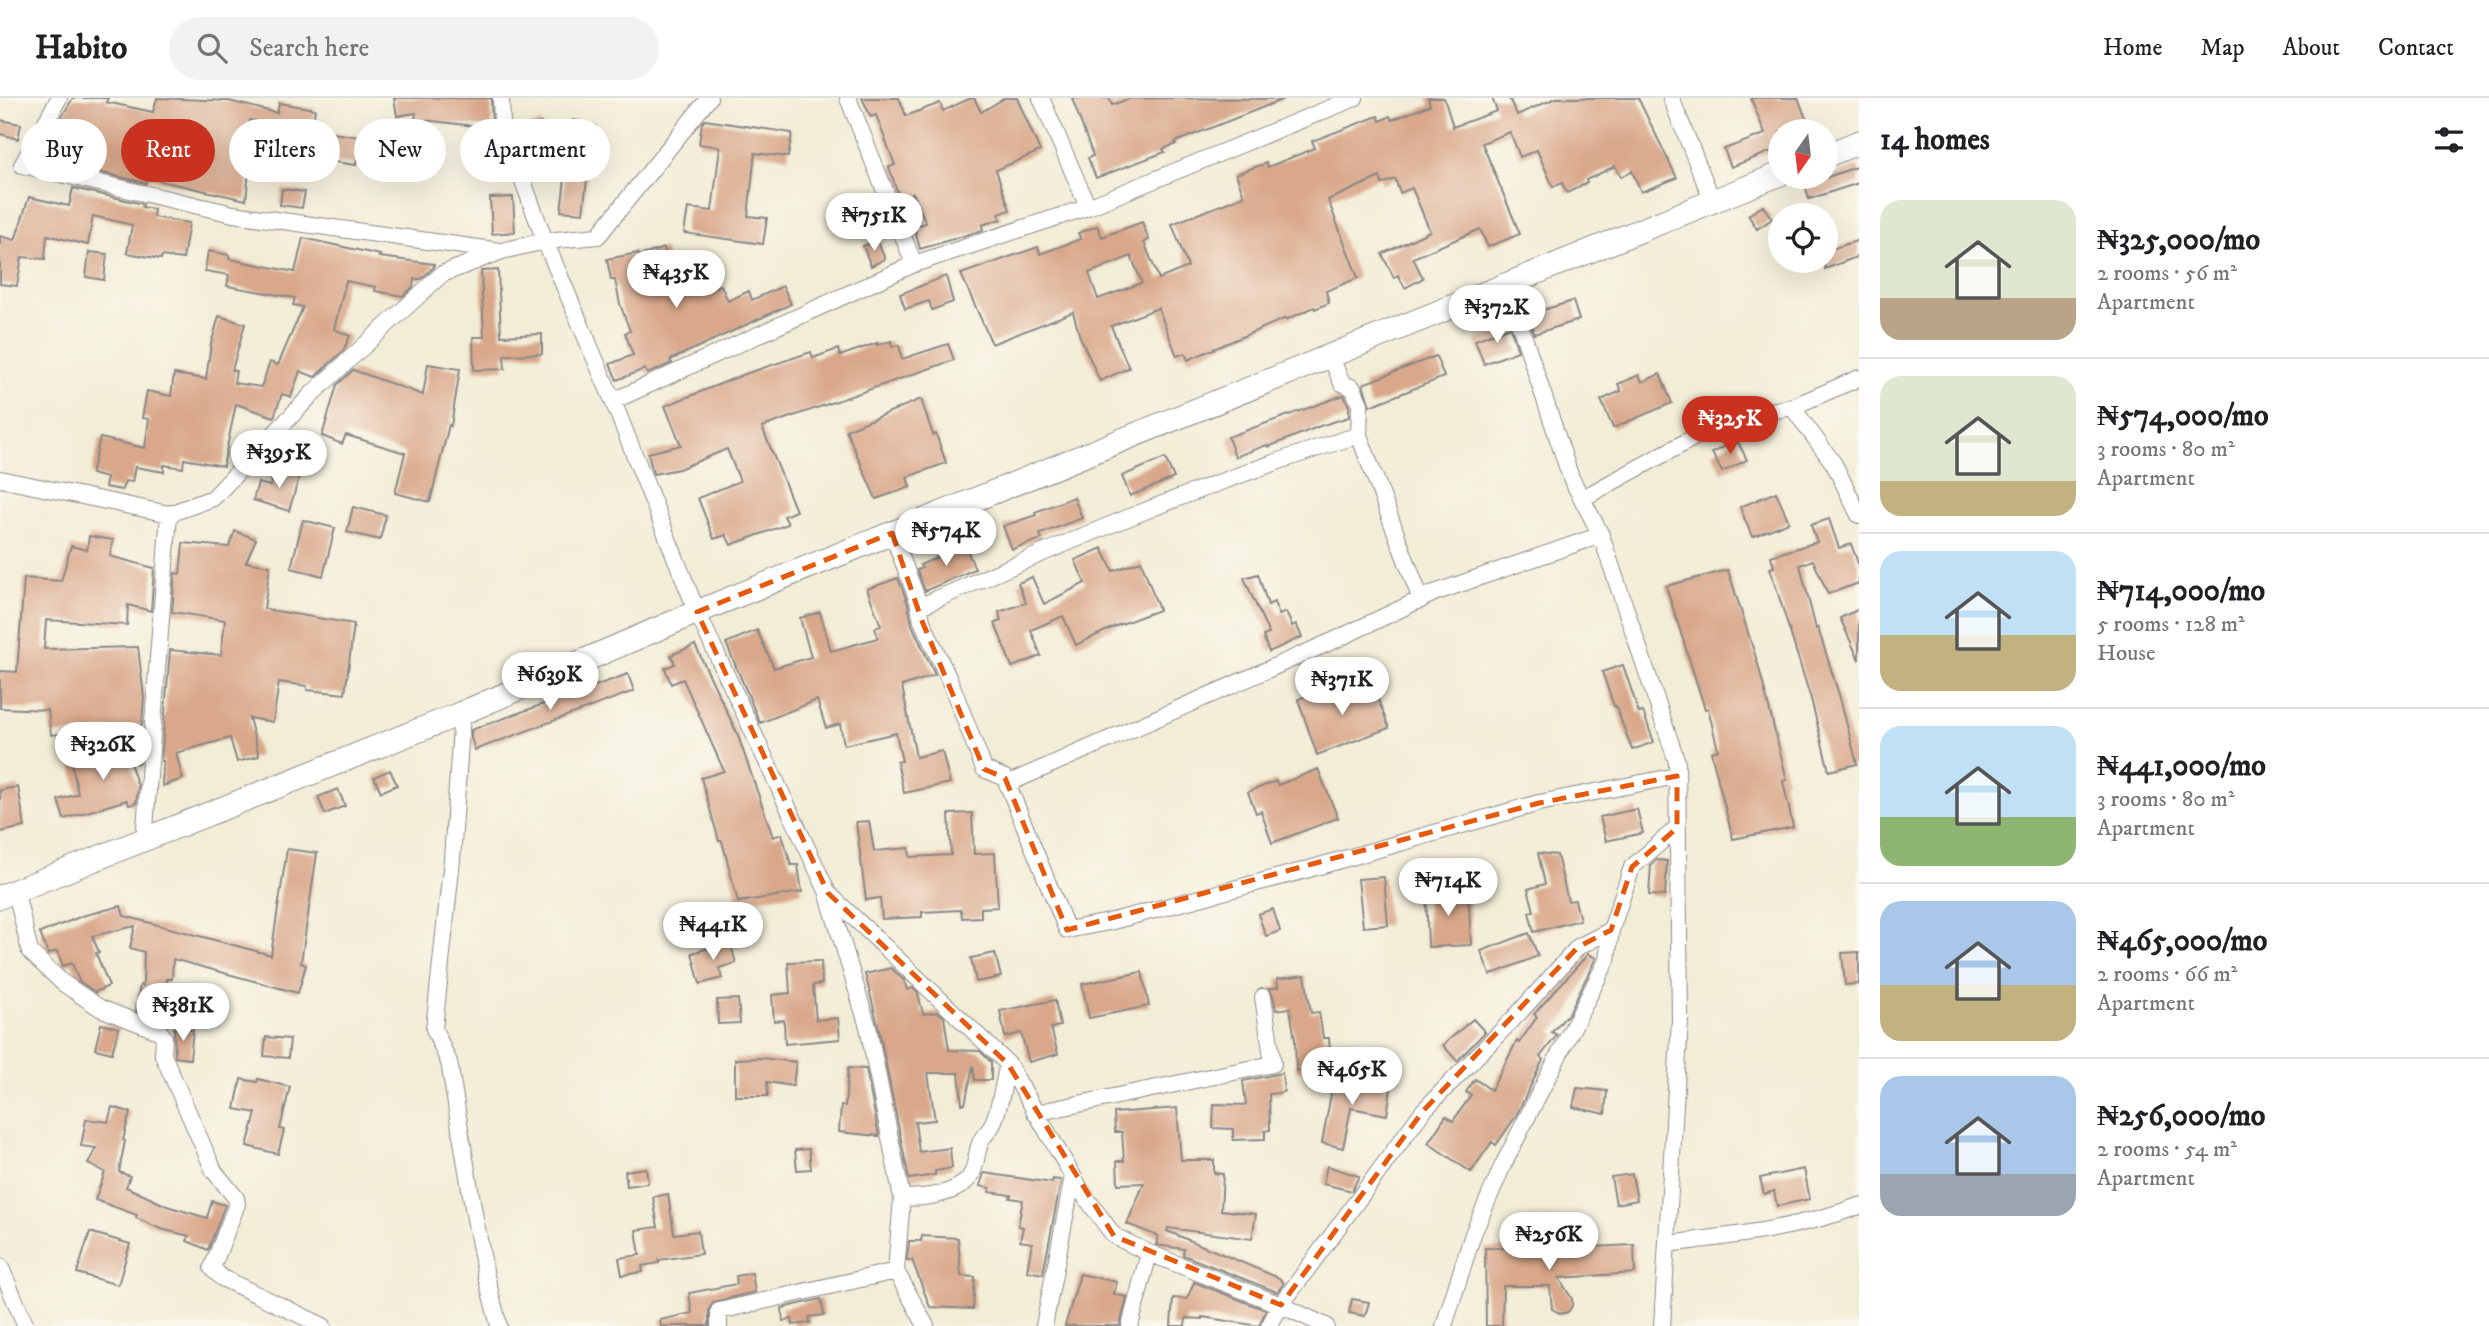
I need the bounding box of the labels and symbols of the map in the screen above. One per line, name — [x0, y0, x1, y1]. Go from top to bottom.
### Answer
north arrow — [1768, 119, 1838, 189]
pin: ₦751K — [825, 194, 923, 253]
pin: ₦435K — [627, 250, 725, 310]
pin: ₦372K — [1448, 286, 1546, 345]
pin: ₦325K — [1681, 396, 1779, 456]
pin: ₦395K — [230, 430, 328, 490]
pin: ₦574K — [897, 508, 995, 568]
pin: ₦639K — [501, 652, 599, 712]
pin: ₦371K — [1293, 658, 1391, 717]
pin: ₦326K — [54, 722, 152, 782]
pin: ₦714K — [1399, 858, 1497, 918]
pin: ₦441K — [664, 902, 762, 962]
pin: ₦381K — [134, 984, 232, 1043]
pin: ₦465K — [1303, 1048, 1401, 1107]
pin: ₦256K — [1500, 1212, 1598, 1272]

